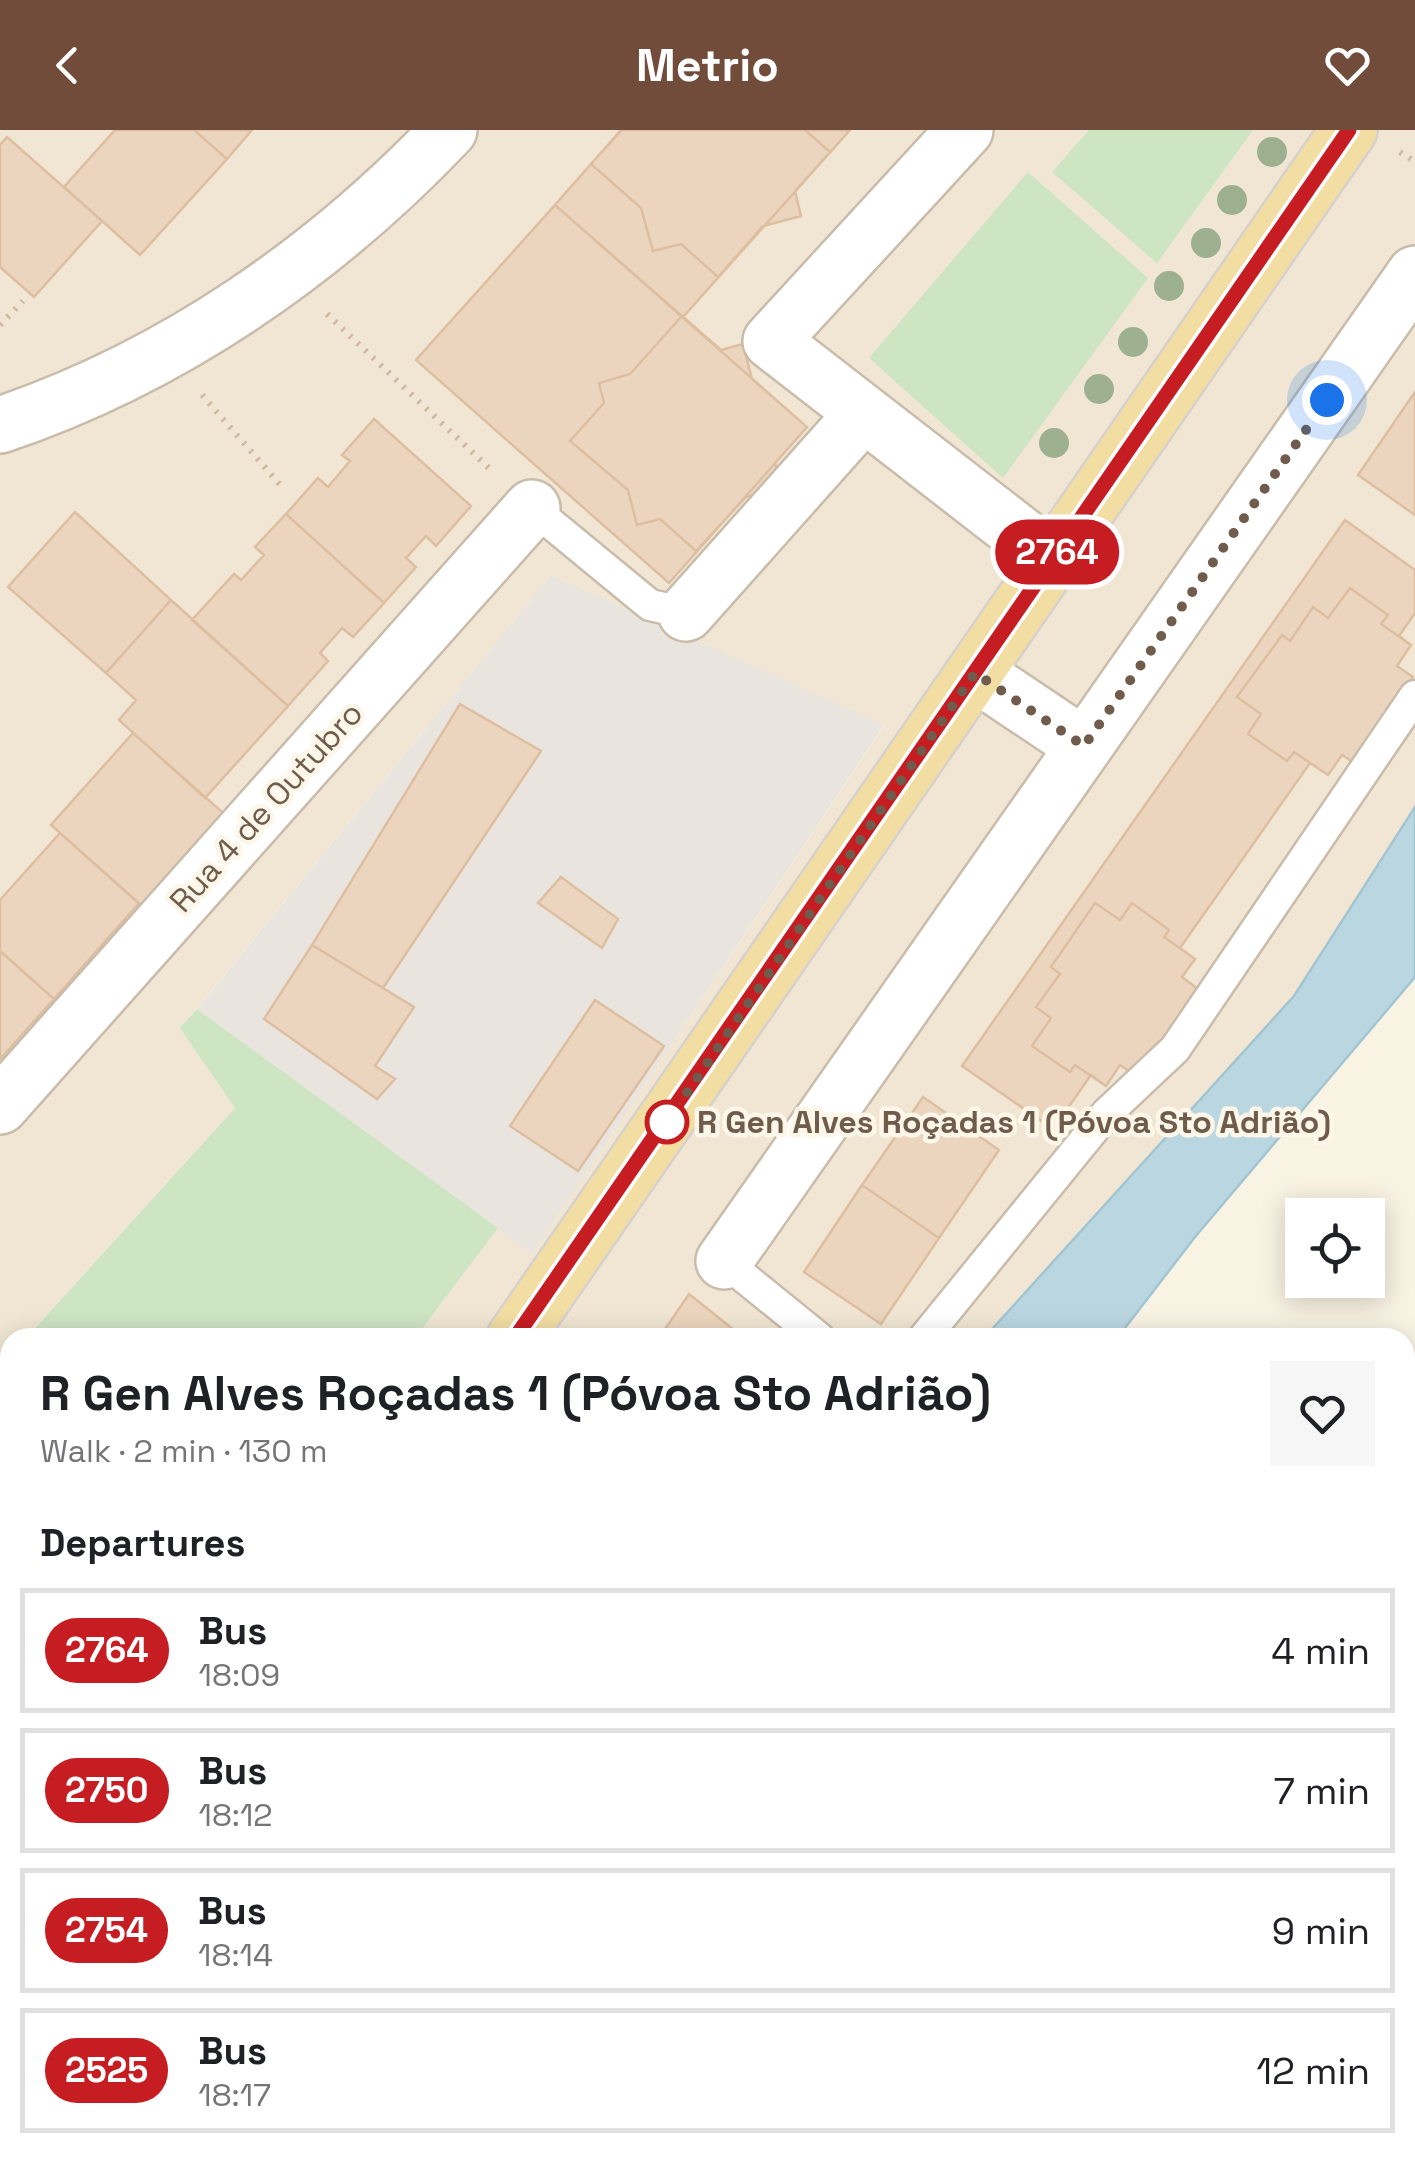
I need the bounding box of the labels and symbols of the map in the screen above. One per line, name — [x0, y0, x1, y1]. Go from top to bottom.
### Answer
your location — [1302, 375, 1352, 425]
line badge: 2764 — [987, 520, 1127, 584]
street label: Rua 4 de Outubro — [161, 693, 371, 921]
marker: R Gen Alves Roçadas 1 (Póvoa Sto Adrião) — [646, 1101, 688, 1143]
place label: R Gen Alves Roçadas 1 (Póvoa Sto Adrião) — [697, 1102, 1331, 1142]

